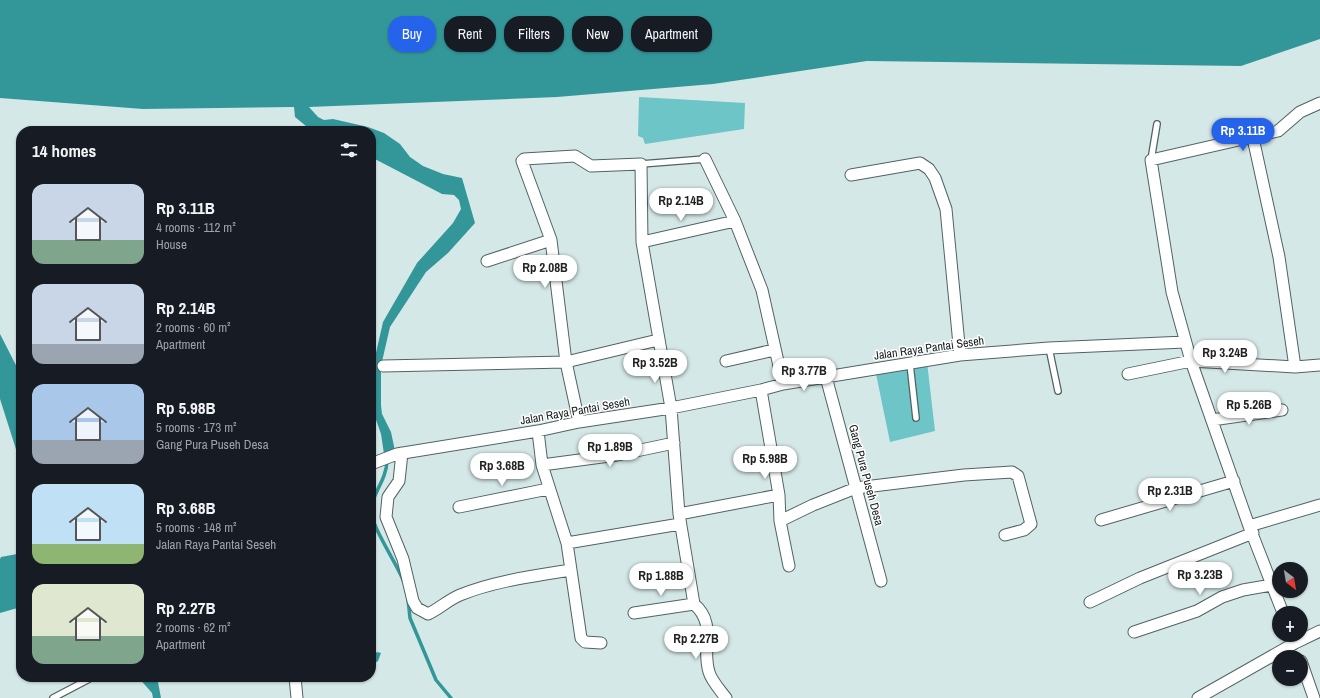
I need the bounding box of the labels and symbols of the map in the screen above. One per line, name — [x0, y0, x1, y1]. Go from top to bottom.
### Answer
pin: Rp 3.11B — [1202, 118, 1284, 152]
pin: Rp 2.14B — [640, 188, 722, 222]
pin: Rp 2.08B — [504, 255, 586, 289]
street label: Jalan Raya Pantai Seseh — [873, 332, 985, 364]
pin: Rp 3.24B — [1184, 340, 1266, 374]
pin: Rp 3.52B — [614, 350, 696, 384]
pin: Rp 3.77B — [763, 358, 845, 392]
pin: Rp 5.26B — [1208, 392, 1290, 426]
street label: Jalan Raya Pantai Seseh — [519, 393, 631, 429]
street label: Gang Pura Puseh Desa — [845, 423, 887, 528]
pin: Rp 1.89B — [569, 434, 651, 468]
pin: Rp 5.98B — [724, 446, 806, 480]
pin: Rp 3.68B — [461, 453, 543, 487]
pin: Rp 2.31B — [1129, 478, 1211, 512]
pin: Rp 3.23B — [1159, 562, 1241, 596]
north arrow — [1272, 562, 1308, 598]
pin: Rp 1.88B — [620, 563, 702, 597]
pin: Rp 2.27B — [655, 626, 737, 660]

